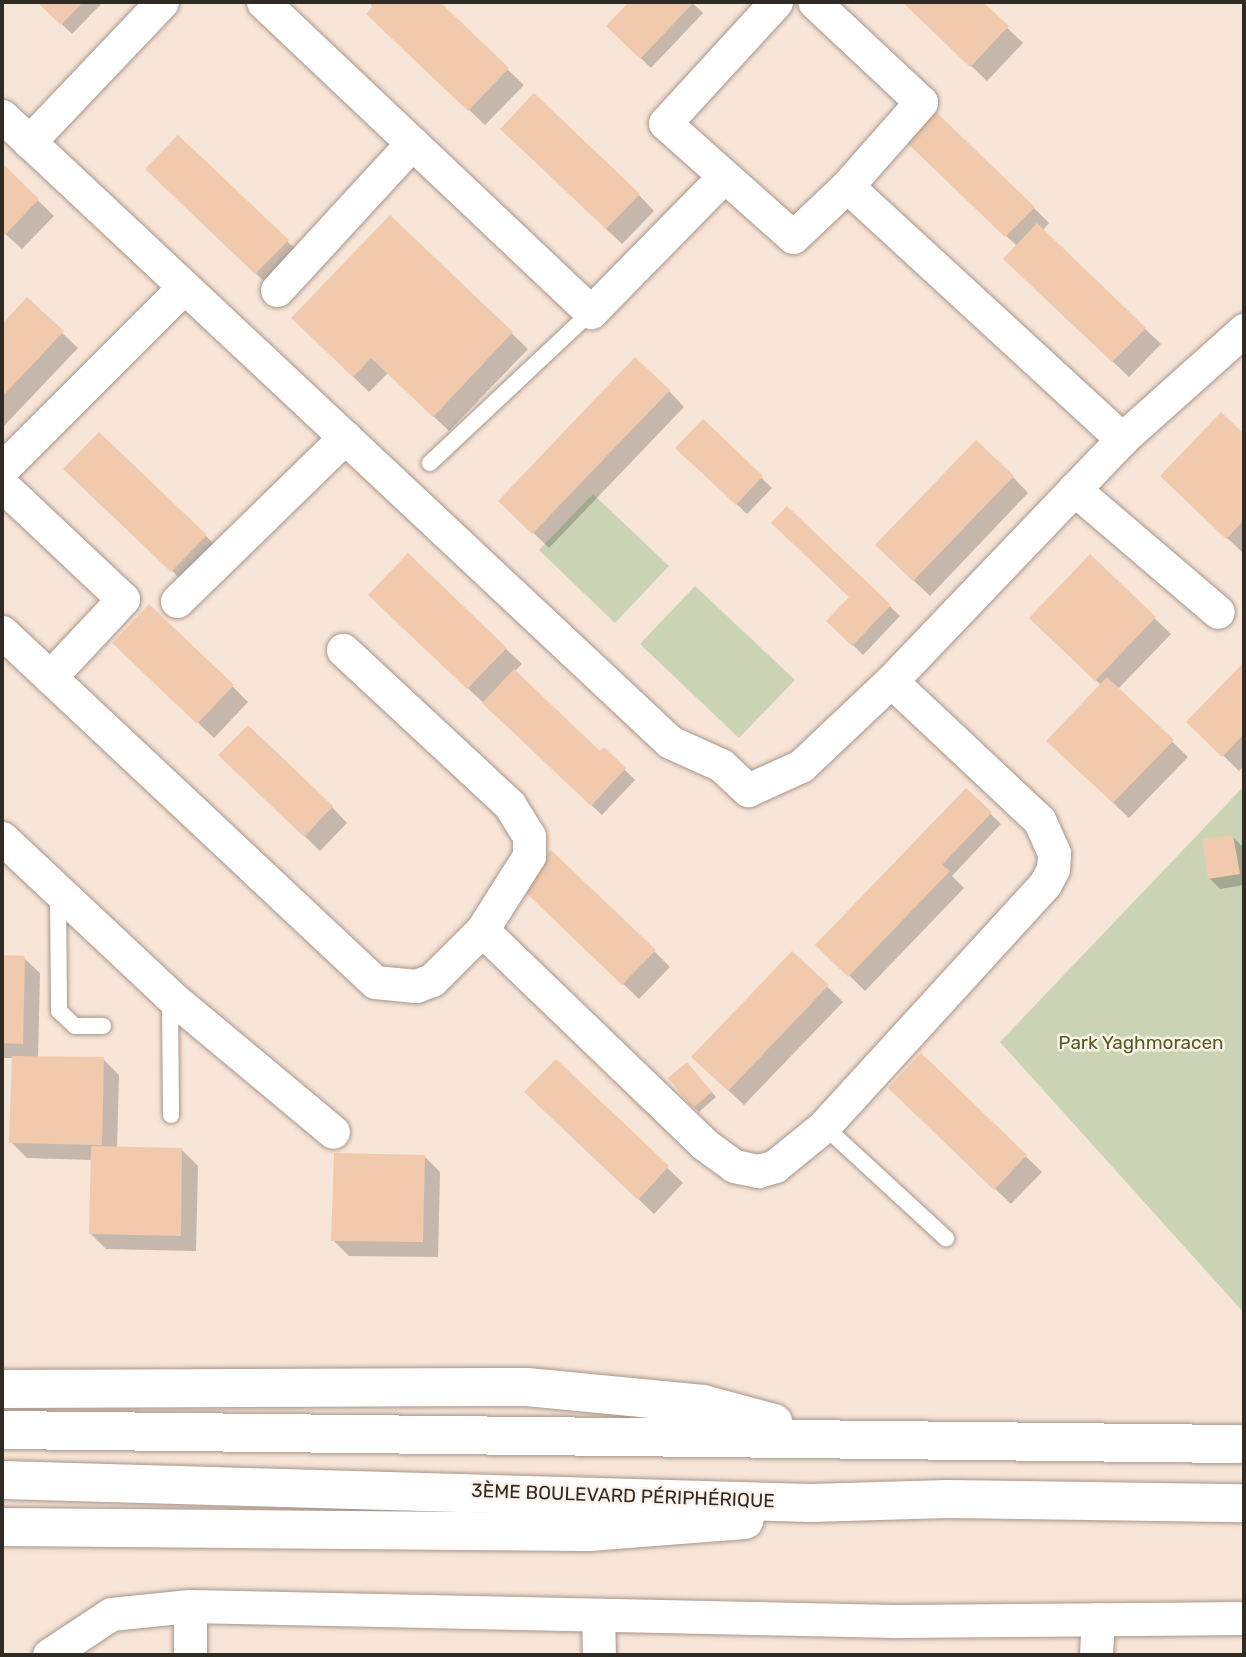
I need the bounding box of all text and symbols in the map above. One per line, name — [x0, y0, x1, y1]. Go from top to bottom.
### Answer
park label: Park Yaghmoracen — [1058, 1032, 1224, 1054]
street label: 3ÈME BOULEVARD PÉRIPHÉRIQUE — [471, 1479, 775, 1513]

